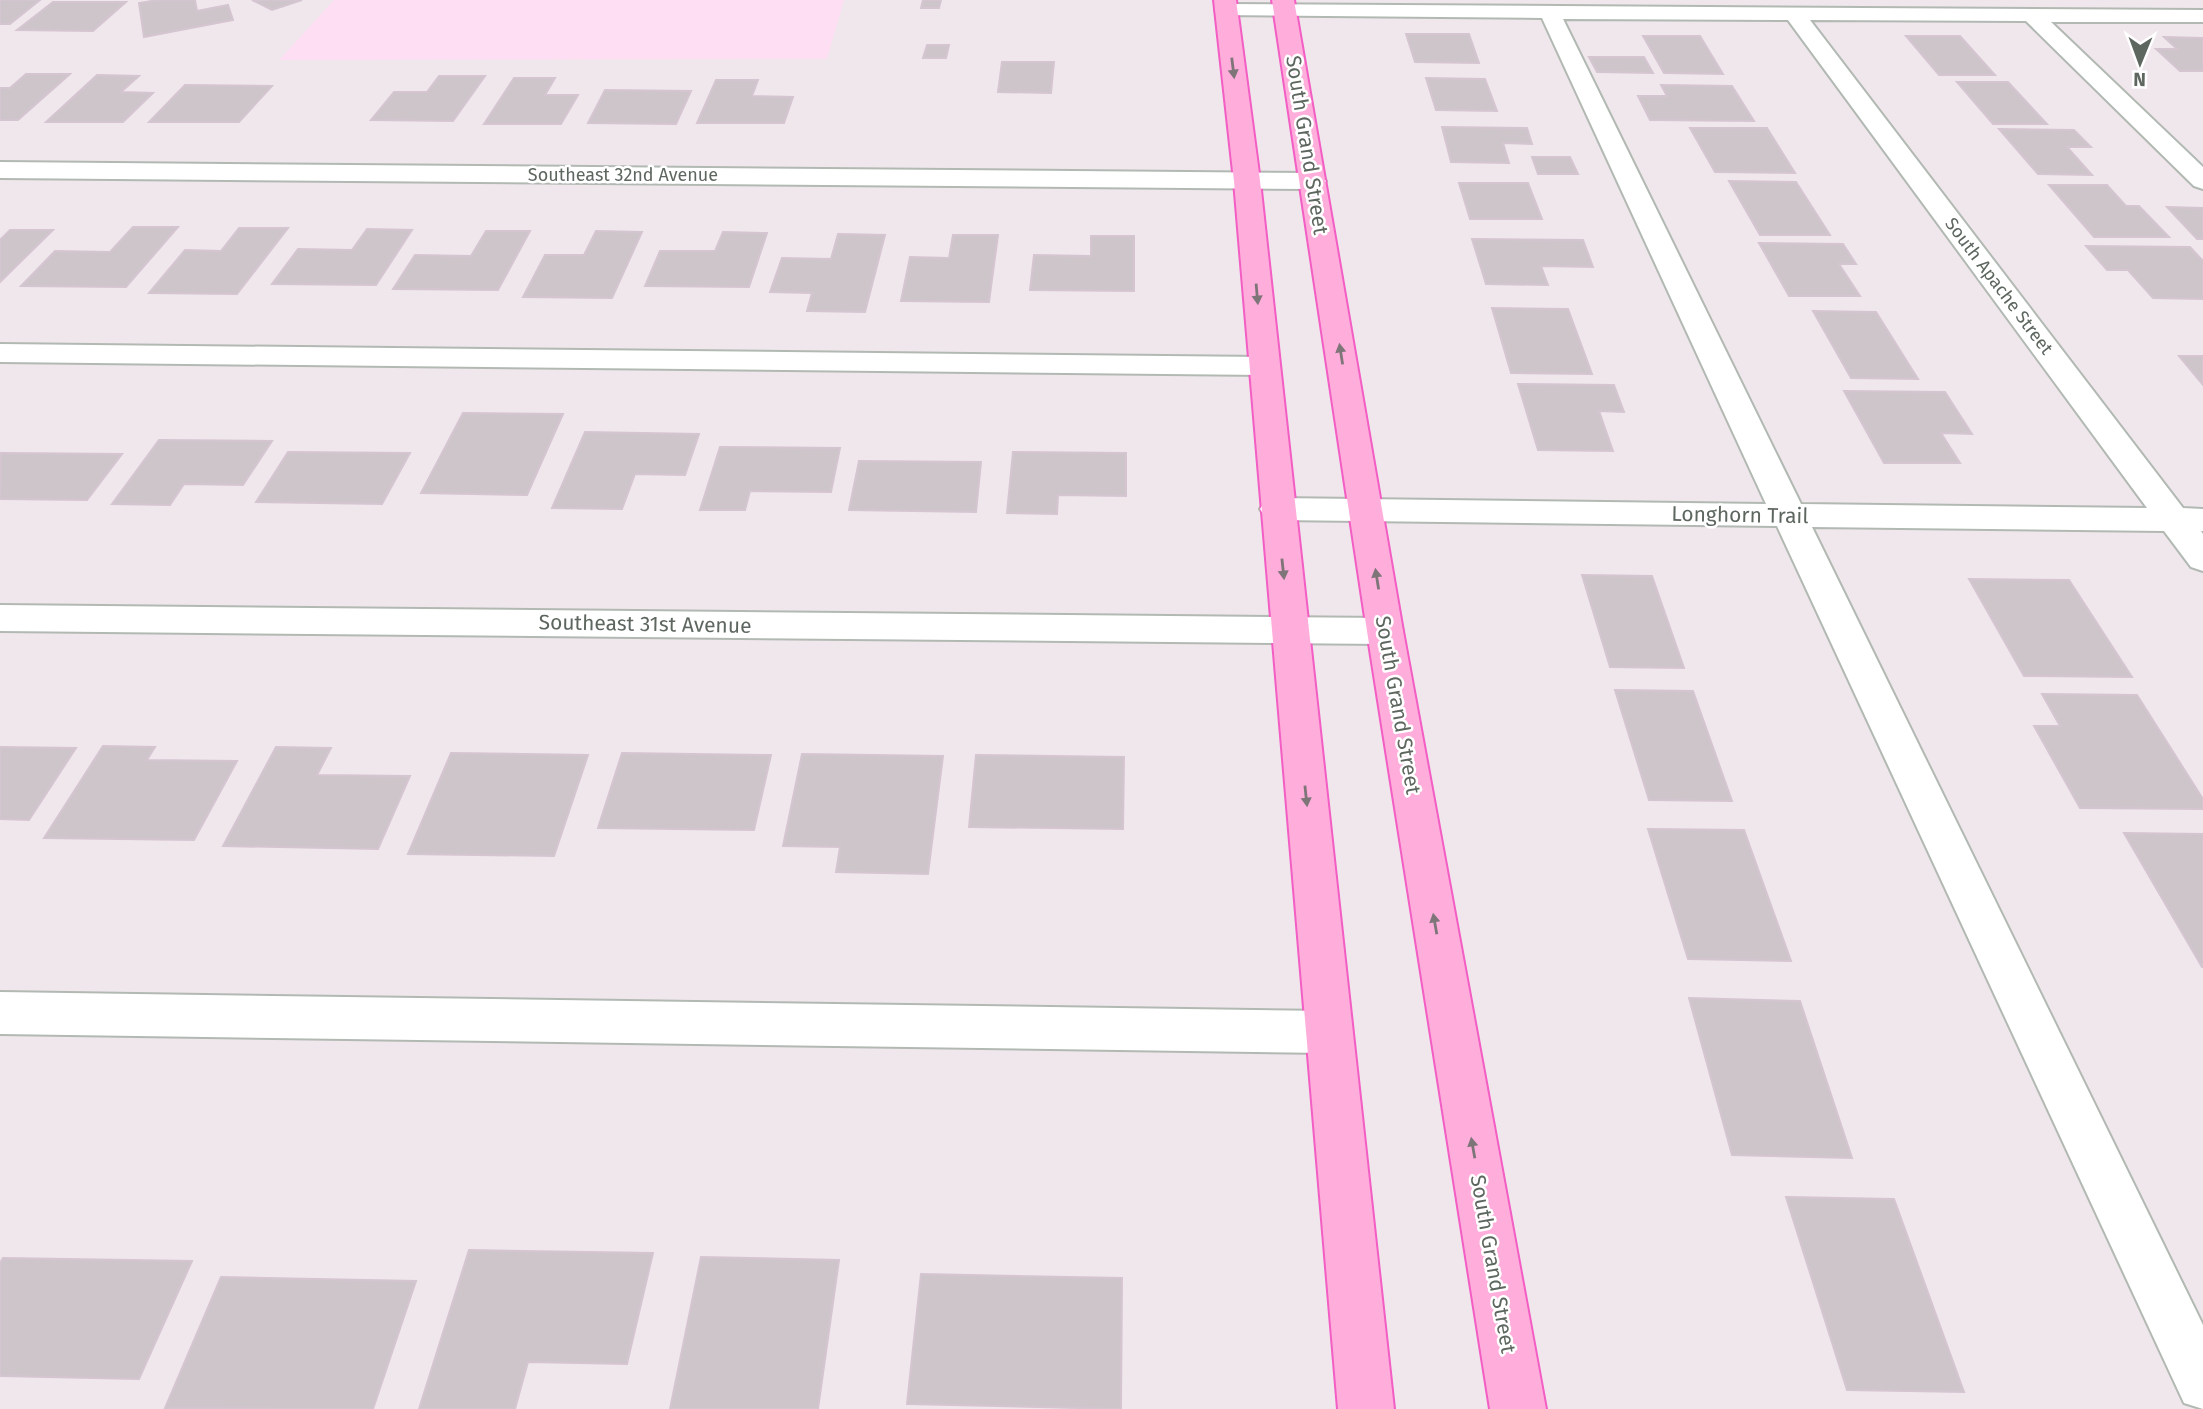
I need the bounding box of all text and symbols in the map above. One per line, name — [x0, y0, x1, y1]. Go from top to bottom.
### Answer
north arrow — [2105, 28, 2175, 98]
street label: South Grand Street — [1280, 54, 1334, 237]
one-way arrow — [1227, 57, 1238, 79]
text: N — [2133, 68, 2146, 91]
street label: Southeast 32nd Avenue — [528, 164, 718, 186]
street label: South Apache Street — [1940, 213, 2058, 359]
one-way arrow — [1252, 283, 1263, 305]
one-way arrow — [1335, 343, 1346, 365]
street label: Longhorn Trail — [1671, 501, 1809, 529]
one-way arrow — [1278, 558, 1289, 580]
one-way arrow — [1371, 568, 1382, 590]
street label: Southeast 31st Avenue — [538, 609, 752, 639]
street label: South Grand Street — [1369, 614, 1427, 797]
one-way arrow — [1300, 785, 1311, 807]
one-way arrow — [1429, 913, 1440, 935]
one-way arrow — [1467, 1137, 1478, 1159]
street label: South Grand Street — [1464, 1173, 1522, 1356]

